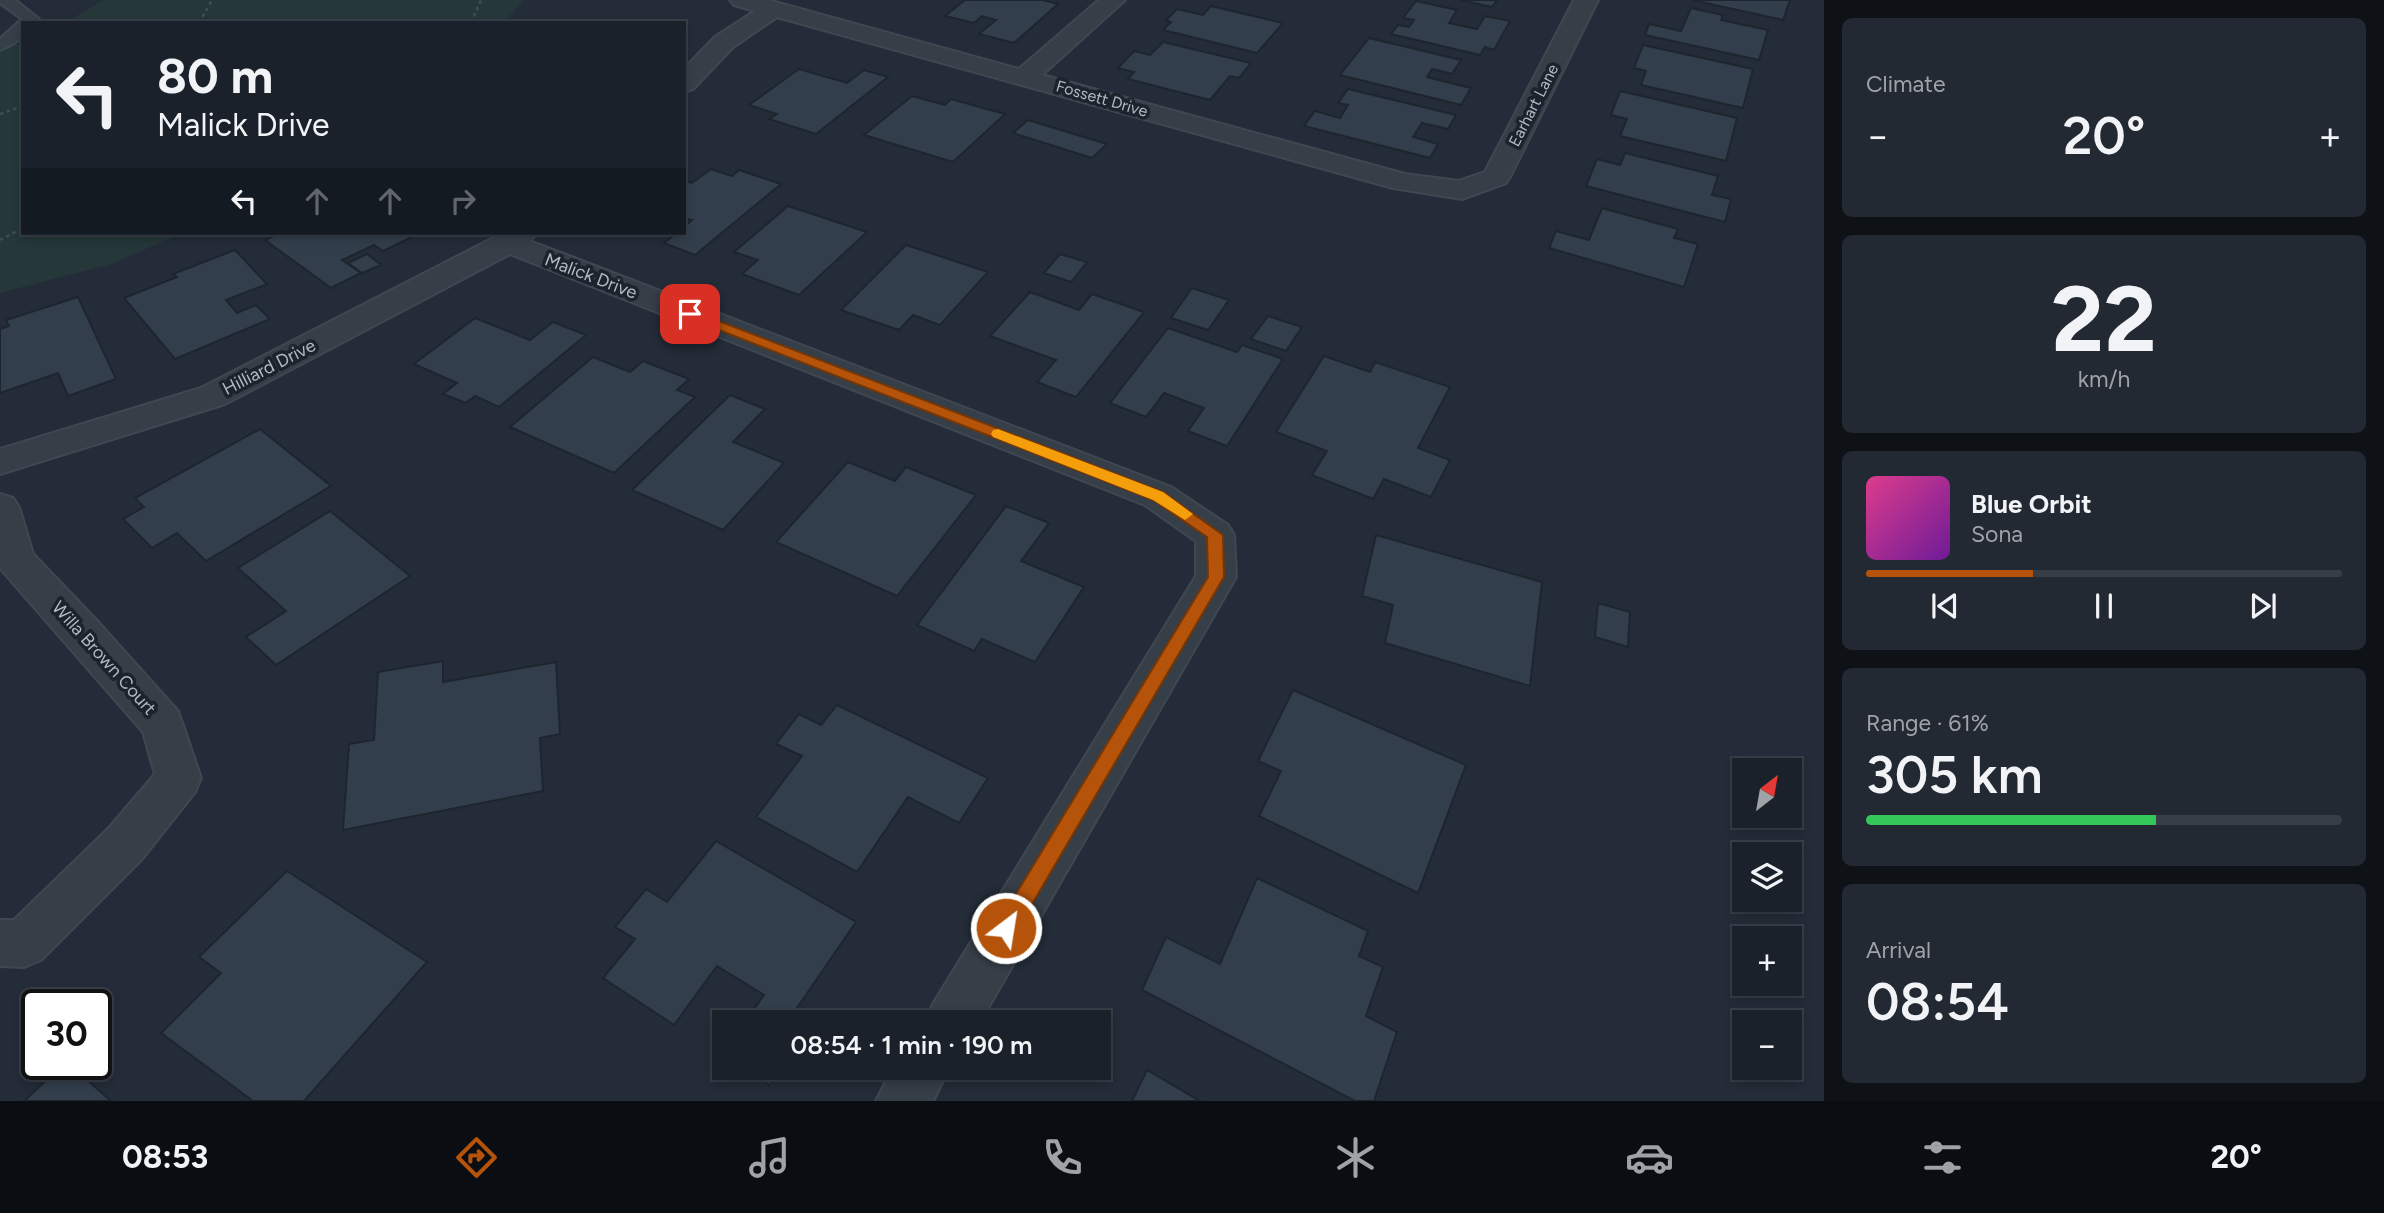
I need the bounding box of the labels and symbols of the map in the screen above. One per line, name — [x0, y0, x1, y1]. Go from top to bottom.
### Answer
street label: Earhart Lane — [1505, 61, 1562, 149]
street label: Fossett Drive — [1054, 76, 1150, 121]
street label: Malick Drive — [542, 248, 640, 304]
pin — [660, 284, 720, 344]
street label: Hilliard Drive — [219, 334, 319, 400]
street label: Willa Brown Court — [47, 597, 161, 719]
north arrow — [1732, 758, 1802, 828]
position arrow — [969, 891, 1043, 965]
speed limit sign: 30 — [21, 989, 112, 1080]

